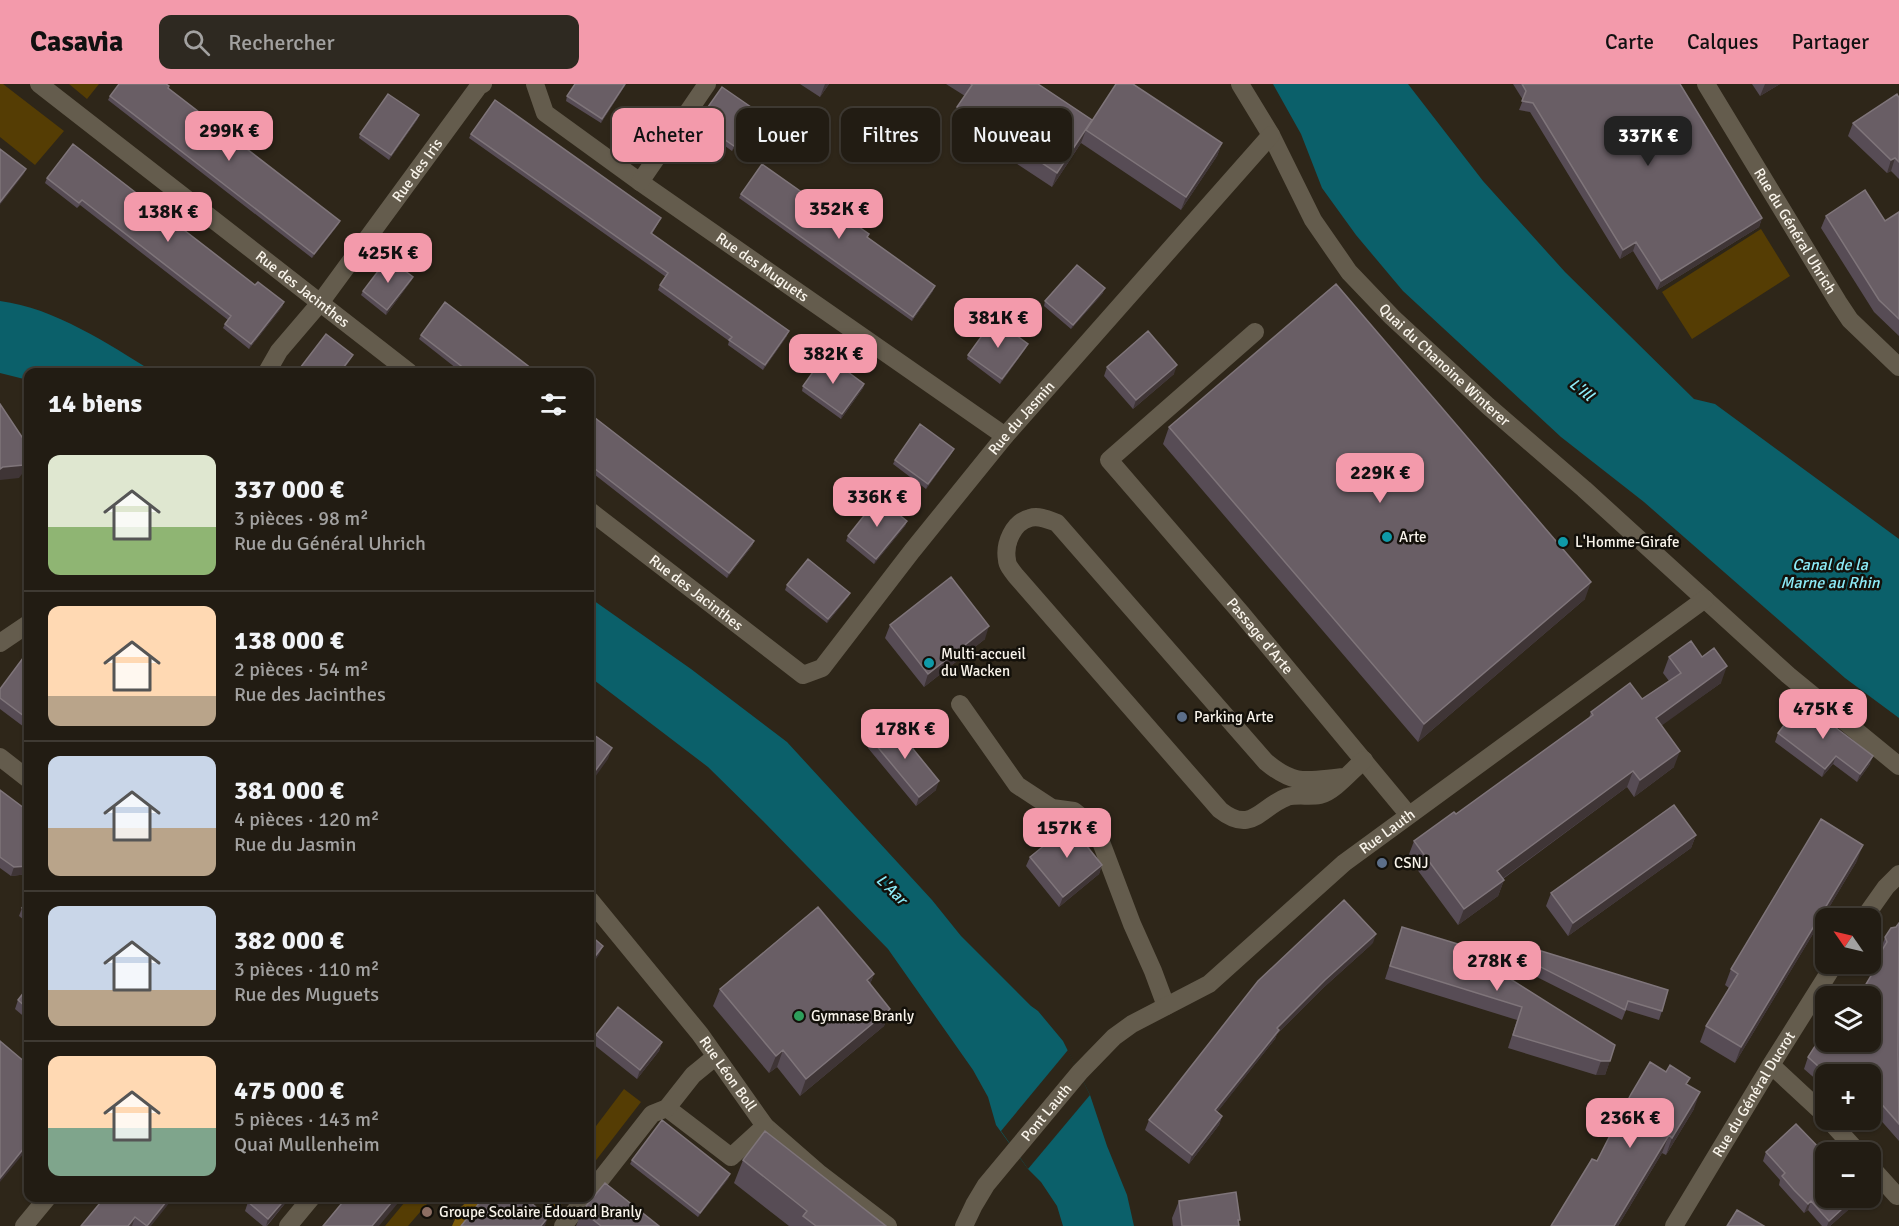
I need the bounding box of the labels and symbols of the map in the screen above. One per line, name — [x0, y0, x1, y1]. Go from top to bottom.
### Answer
pin: 299K € — [180, 111, 278, 162]
pin: 337K € — [1599, 116, 1697, 167]
street label: Rue des Iris — [388, 135, 447, 205]
street label: Rue du Général Uhrich — [1750, 165, 1840, 297]
pin: 352K € — [790, 189, 888, 240]
pin: 138K € — [119, 192, 217, 243]
street label: Rue des Muguets — [712, 229, 812, 306]
pin: 425K € — [339, 233, 437, 284]
street label: Rue des Jacinthes — [252, 247, 353, 332]
pin: 381K € — [949, 298, 1047, 349]
street label: Quai du Chanoine Winterer — [1375, 300, 1514, 430]
pin: 382K € — [784, 334, 882, 385]
water label: L'Ill — [1565, 374, 1599, 406]
street label: Rue du Jasmin — [984, 377, 1058, 458]
pin: 229K € — [1331, 453, 1429, 504]
pin: 336K € — [828, 477, 926, 528]
place label: Arte — [1399, 528, 1427, 546]
marker: Arte — [1380, 530, 1394, 544]
place label: L'Homme-Girafe — [1575, 533, 1679, 551]
marker: L'Homme-Girafe — [1556, 535, 1570, 549]
street label: Rue des Jacinthes — [646, 551, 747, 635]
water label: Canal de la Marne au Rhin — [1781, 555, 1881, 593]
street label: Passage d'Arte — [1223, 594, 1297, 678]
place label: Multi-accueil du Wacken — [941, 645, 1026, 680]
marker: Multi-accueil du Wacken — [922, 656, 936, 670]
pin: 475K € — [1774, 689, 1872, 740]
place label: Parking Arte — [1194, 708, 1274, 726]
pin: 178K € — [856, 709, 954, 760]
marker: Parking Arte — [1175, 710, 1189, 724]
street label: Rue Lauth — [1356, 805, 1418, 858]
pin: 157K € — [1018, 808, 1116, 859]
place label: CSNJ — [1394, 854, 1428, 872]
marker: CSNJ — [1375, 856, 1389, 870]
water label: L'Aar — [872, 870, 912, 911]
north arrow — [1815, 908, 1881, 974]
pin: 278K € — [1448, 941, 1546, 992]
place label: Gymnase Branly — [811, 1007, 914, 1025]
marker: Gymnase Branly — [792, 1009, 806, 1023]
street label: Rue du Général Ducrot — [1709, 1028, 1799, 1160]
street label: Rue Léon Boll — [695, 1033, 761, 1115]
street label: Pont Lauth — [1017, 1080, 1076, 1145]
pin: 236K € — [1581, 1098, 1679, 1149]
place label: Groupe Scolaire Édouard Branly — [439, 1202, 642, 1221]
marker: Groupe Scolaire Édouard Branly — [420, 1205, 434, 1219]

